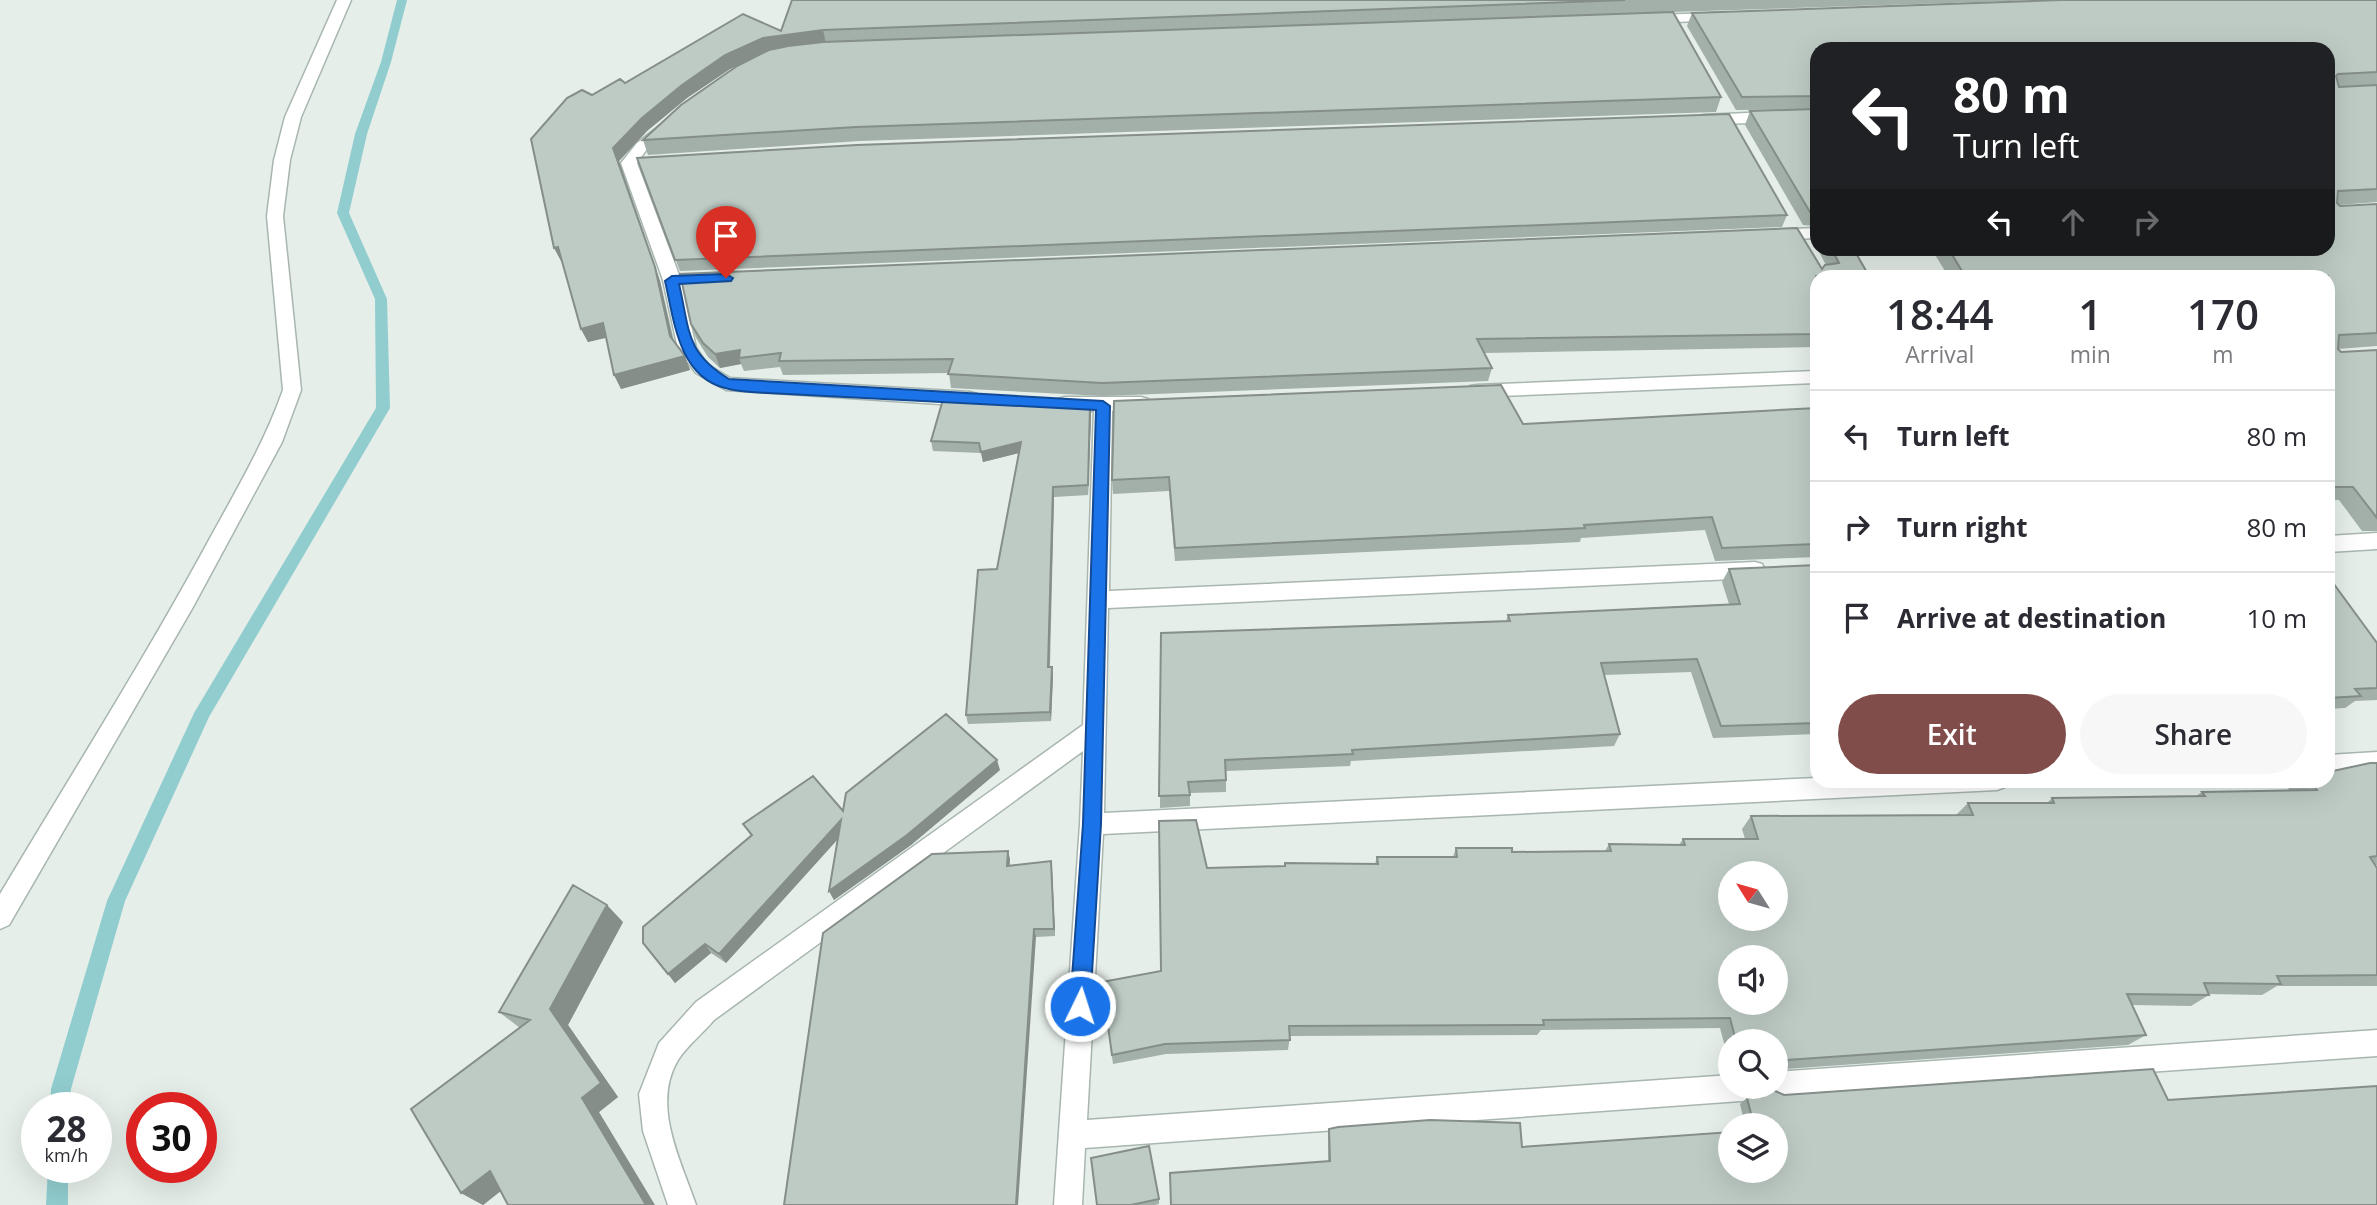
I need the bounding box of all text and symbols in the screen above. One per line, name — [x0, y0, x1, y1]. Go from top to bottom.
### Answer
text: 80 m — [1953, 61, 2070, 127]
icon: left — [1838, 70, 1929, 161]
text: Turn left — [1953, 124, 2079, 167]
icon: left — [1981, 203, 2019, 241]
icon: ahead — [2054, 203, 2092, 241]
icon: right — [2127, 203, 2165, 241]
pin — [696, 206, 756, 278]
icon: arrive — [707, 217, 745, 255]
text: 18:44 — [1886, 285, 1994, 342]
text: 1 — [2078, 285, 2102, 342]
text: 170 — [2187, 285, 2259, 342]
text: Arrival — [1905, 338, 1974, 370]
text: min — [2070, 338, 2111, 370]
text: m — [2212, 338, 2234, 370]
icon: left — [1838, 417, 1876, 455]
text: Turn left — [1897, 418, 2009, 454]
text: 80 m — [2246, 418, 2307, 454]
icon: right — [1838, 508, 1876, 546]
text: Turn right — [1897, 509, 2028, 545]
text: 80 m — [2246, 509, 2307, 545]
icon: arrive — [1838, 599, 1876, 637]
text: Arrive at destination — [1897, 600, 2166, 636]
text: 10 m — [2246, 600, 2307, 636]
button: Exit — [1838, 694, 2066, 774]
button: Share — [2080, 694, 2307, 774]
north arrow — [1718, 861, 1788, 931]
map controls — [1718, 861, 1788, 1183]
button: sound — [1718, 945, 1788, 1015]
position arrow — [1043, 969, 1117, 1043]
button: search — [1718, 1029, 1788, 1099]
speed limit sign: 30 — [126, 1092, 217, 1183]
text: 28 — [46, 1105, 87, 1152]
button: layers — [1718, 1113, 1788, 1183]
text: km/h — [45, 1143, 88, 1167]

